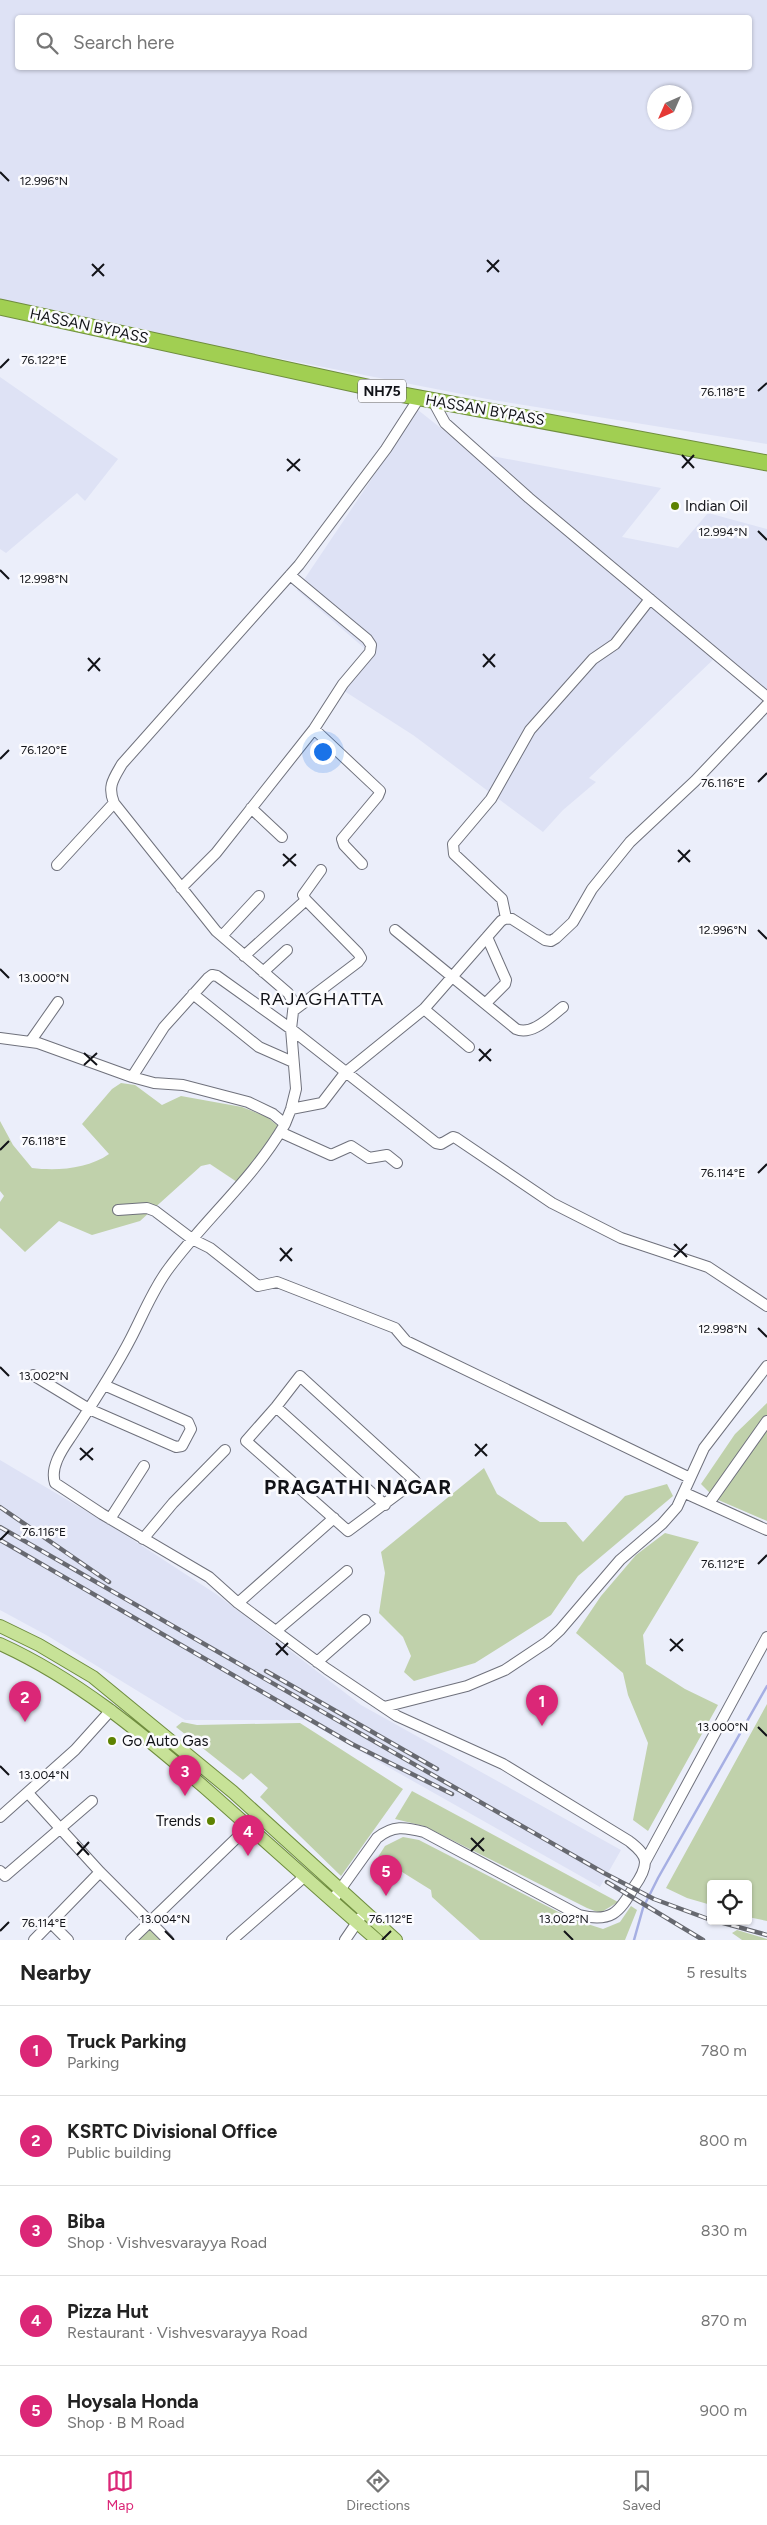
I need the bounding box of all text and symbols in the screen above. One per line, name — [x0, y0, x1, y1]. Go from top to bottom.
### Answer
search box — [15, 15, 752, 70]
icon: search — [33, 29, 61, 57]
text: Search here — [73, 31, 175, 54]
north arrow — [647, 85, 692, 130]
text: 12.996°N — [20, 174, 68, 188]
street label: HASSAN BYPASS — [28, 305, 150, 347]
text: 76.122°E — [21, 353, 67, 367]
road number: NH75 — [358, 380, 406, 402]
text: 76.118°E — [701, 385, 745, 399]
street label: HASSAN BYPASS — [424, 391, 546, 429]
place label: Indian Oil — [685, 497, 748, 515]
marker: Indian Oil — [669, 500, 681, 512]
text: 12.994°N — [699, 525, 747, 539]
text: 12.998°N — [20, 572, 68, 586]
your location — [310, 739, 336, 765]
text: 76.120°E — [21, 743, 67, 757]
text: 76.116°E — [701, 776, 745, 790]
text: 12.996°N — [699, 923, 747, 937]
text: 13.000°N — [19, 971, 69, 985]
district label: RAJAGHATTA — [260, 988, 384, 1010]
text: 76.118°E — [22, 1134, 66, 1148]
text: 76.114°E — [701, 1166, 745, 1180]
text: 12.998°N — [699, 1322, 747, 1336]
text: 13.002°N — [19, 1369, 69, 1383]
district label: PRAGATHI NAGAR — [264, 1475, 452, 1499]
text: 76.116°E — [22, 1525, 66, 1539]
text: 76.112°E — [701, 1557, 745, 1571]
pin: 2 — [9, 1681, 41, 1722]
pin: 1 — [526, 1685, 558, 1726]
text: 13.000°N — [698, 1720, 748, 1734]
place label: Go Auto Gas — [122, 1732, 208, 1750]
marker: Go Auto Gas — [106, 1735, 118, 1747]
pin: 3 — [169, 1755, 201, 1796]
text: 13.004°N — [19, 1768, 69, 1782]
place label: Trends — [156, 1812, 201, 1830]
marker: Trends — [205, 1815, 217, 1827]
pin: 4 — [232, 1815, 264, 1856]
pin: 5 — [370, 1855, 402, 1896]
map controls — [707, 1880, 752, 1925]
button: locate — [707, 1880, 752, 1925]
text: 13.004°N — [140, 1912, 190, 1926]
text: 76.112°E — [369, 1912, 413, 1926]
text: 13.002°N — [539, 1912, 589, 1926]
text: 76.114°E — [22, 1916, 66, 1930]
text: Nearby — [20, 1960, 91, 1985]
text: 5 results — [686, 1963, 747, 1982]
text: Truck Parking — [67, 2030, 187, 2053]
text: 1 — [33, 2041, 39, 2060]
text: 780 m — [701, 2041, 747, 2060]
text: Parking — [67, 2053, 119, 2072]
text: KSRTC Divisional Office — [67, 2120, 277, 2143]
text: 2 — [31, 2131, 41, 2150]
text: 800 m — [699, 2131, 747, 2150]
text: Public building — [67, 2143, 171, 2162]
text: Biba — [67, 2210, 105, 2233]
text: 3 — [32, 2221, 40, 2240]
text: 830 m — [701, 2221, 747, 2240]
text: Shop · Vishvesvarayya Road — [67, 2233, 267, 2252]
text: Pizza Hut — [67, 2300, 149, 2323]
text: 4 — [31, 2311, 41, 2330]
text: 870 m — [701, 2311, 747, 2330]
text: Restaurant · Vishvesvarayya Road — [67, 2323, 308, 2342]
text: Hoysala Honda — [67, 2390, 199, 2413]
text: 5 — [31, 2401, 41, 2420]
text: 900 m — [700, 2401, 747, 2420]
text: Shop · B M Road — [67, 2413, 185, 2432]
tab: Map — [106, 2467, 134, 2514]
tab: Directions — [346, 2467, 410, 2514]
tab: Saved — [622, 2467, 661, 2514]

